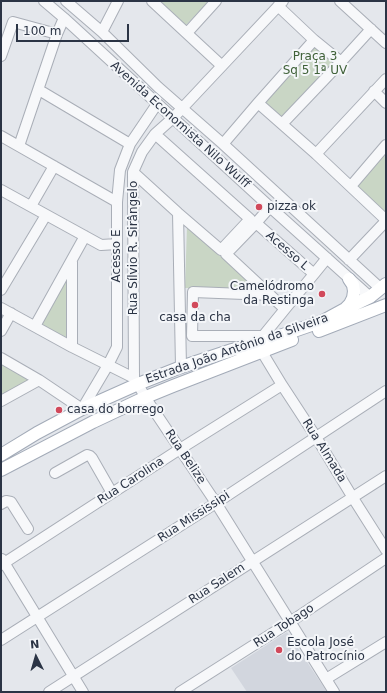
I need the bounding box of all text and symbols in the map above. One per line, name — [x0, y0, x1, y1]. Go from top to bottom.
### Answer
scale bar — [18, 16, 131, 42]
text: 100 m — [23, 24, 61, 38]
park label: Praça 3 Sq 5 1ª UV — [283, 50, 347, 78]
street label: Avenida Economista Nilo Wulff — [107, 58, 253, 192]
street label: Rua Sílvio R. Sirângelo — [127, 181, 141, 315]
place label: pizza ok — [267, 200, 316, 214]
marker: pizza ok — [254, 202, 264, 212]
street label: Acesso L — [263, 228, 311, 274]
street label: Acesso E — [110, 229, 124, 283]
place label: Camelódromo da Restinga — [230, 280, 314, 308]
marker: Camelódromo da Restinga — [317, 289, 327, 299]
marker: casa da cha — [190, 300, 200, 310]
street label: Estrada João Antônio da Silveira — [144, 311, 330, 387]
place label: casa da cha — [159, 311, 231, 325]
place label: casa do borrego — [67, 403, 164, 417]
marker: casa do borrego — [54, 405, 64, 415]
street label: Rua Almada — [299, 417, 349, 485]
street label: Rua Belize — [162, 427, 208, 487]
street label: Rua Carolina — [95, 454, 167, 508]
street label: Rua Mississipi — [155, 488, 233, 546]
street label: Rua Salem — [186, 561, 248, 607]
street label: Rua Tobago — [251, 601, 317, 651]
place label: Escola José do Patrocínio — [287, 636, 365, 664]
north arrow — [16, 637, 56, 677]
text: N — [30, 638, 40, 651]
marker: Escola José do Patrocínio — [274, 645, 284, 655]

